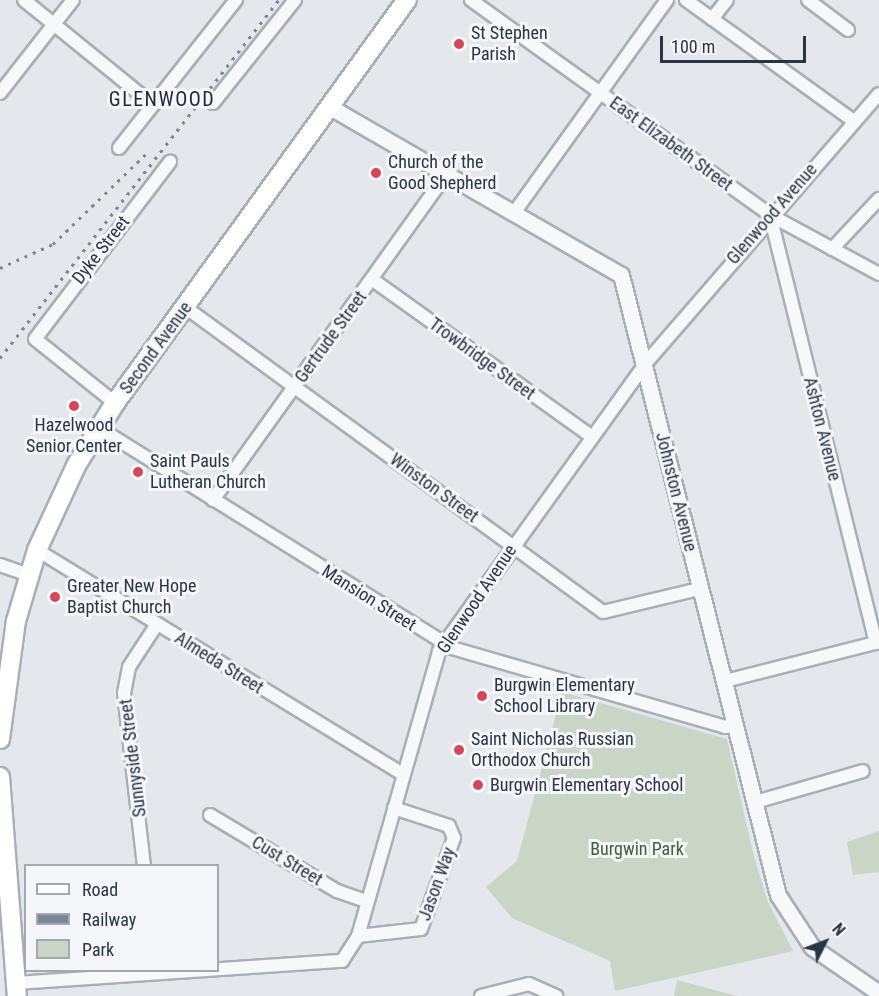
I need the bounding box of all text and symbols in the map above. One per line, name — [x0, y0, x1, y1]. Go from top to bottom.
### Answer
place label: St Stephen Parish — [471, 23, 548, 66]
scale bar — [663, 24, 808, 62]
text: 100 m — [671, 36, 715, 57]
marker: St Stephen Parish — [452, 37, 466, 51]
district label: GLENWOOD — [109, 87, 215, 111]
street label: East Elizabeth Street — [605, 92, 737, 196]
place label: Church of the Good Shepherd — [388, 152, 496, 195]
street label: Glenwood Avenue — [722, 159, 822, 269]
marker: Church of the Good Shepherd — [369, 166, 383, 180]
street label: Dyke Street — [68, 212, 134, 288]
street label: Gertrude Street — [290, 287, 372, 387]
street label: Second Avenue — [115, 298, 197, 398]
street label: Trowbridge Street — [425, 313, 539, 405]
street label: Ashton Avenue — [799, 375, 845, 483]
marker: Hazelwood Senior Center — [67, 399, 81, 413]
place label: Hazelwood Senior Center — [26, 415, 122, 458]
street label: Johnston Avenue — [651, 430, 701, 554]
street label: Winston Street — [386, 449, 482, 527]
place label: Saint Pauls Lutheran Church — [150, 451, 266, 494]
marker: Saint Pauls Lutheran Church — [131, 465, 145, 479]
street label: Glenwood Avenue — [433, 540, 521, 658]
street label: Mansion Street — [318, 560, 420, 636]
place label: Greater New Hope Baptist Church — [67, 576, 196, 618]
marker: Greater New Hope Baptist Church — [48, 590, 62, 604]
street label: Almeda Street — [171, 627, 267, 699]
place label: Burgwin Elementary School Library — [494, 675, 635, 718]
marker: Burgwin Elementary School Library — [475, 689, 489, 703]
street label: Sunnyside Street — [115, 698, 151, 818]
place label: Saint Nicholas Russian Orthodox Church — [471, 729, 634, 771]
marker: Saint Nicholas Russian Orthodox Church — [452, 743, 466, 757]
place label: Burgwin Elementary School — [490, 774, 683, 796]
marker: Burgwin Elementary School — [471, 778, 485, 792]
street label: Cust Street — [248, 831, 326, 891]
park label: Burgwin Park — [590, 838, 684, 860]
street label: Jason Way — [414, 844, 460, 924]
legend — [24, 864, 219, 972]
text: Road — [82, 879, 118, 900]
text: Railway — [82, 909, 136, 930]
north arrow — [795, 912, 855, 972]
text: N — [828, 920, 849, 940]
text: Park — [82, 939, 114, 960]

